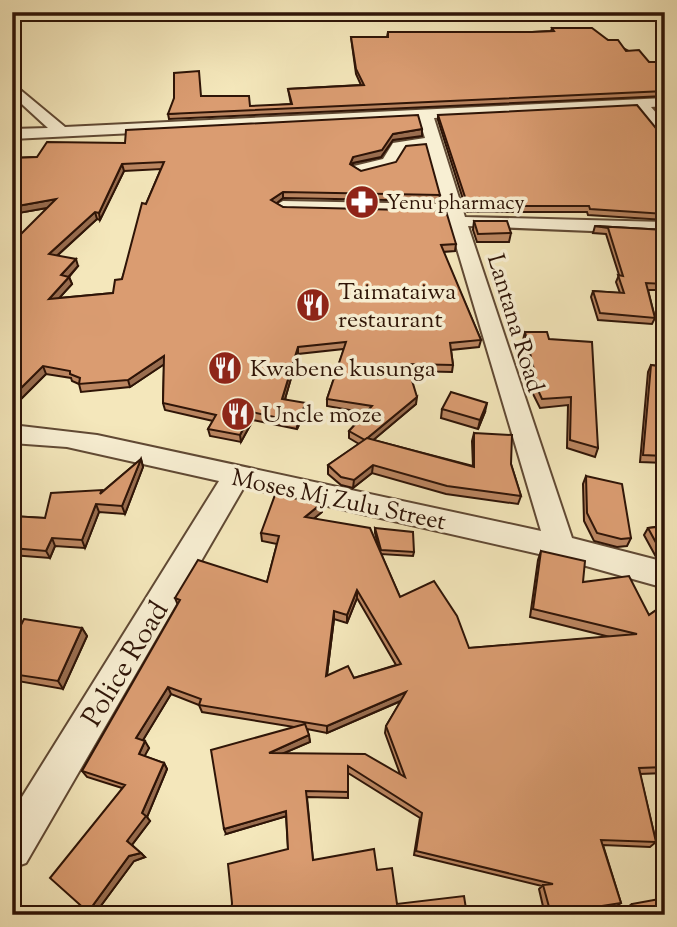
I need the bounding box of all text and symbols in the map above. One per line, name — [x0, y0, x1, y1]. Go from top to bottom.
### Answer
pharmacy icon: Yenu pharmacy — [343, 183, 381, 221]
place label: Yenu pharmacy — [386, 189, 525, 219]
street label: Lantana Road — [477, 250, 551, 397]
place label: Taimataiwa restaurant — [338, 276, 456, 338]
restaurant icon: Taimataiwa restaurant — [294, 286, 332, 324]
restaurant icon: Kwabene kusunga — [206, 349, 244, 387]
place label: Kwabene kusunga — [250, 353, 436, 387]
restaurant icon: Uncle moze — [219, 395, 257, 433]
place label: Uncle moze — [262, 399, 382, 433]
street label: Moses Mj Zulu Street — [228, 462, 449, 540]
street label: Police Road — [73, 594, 180, 735]

